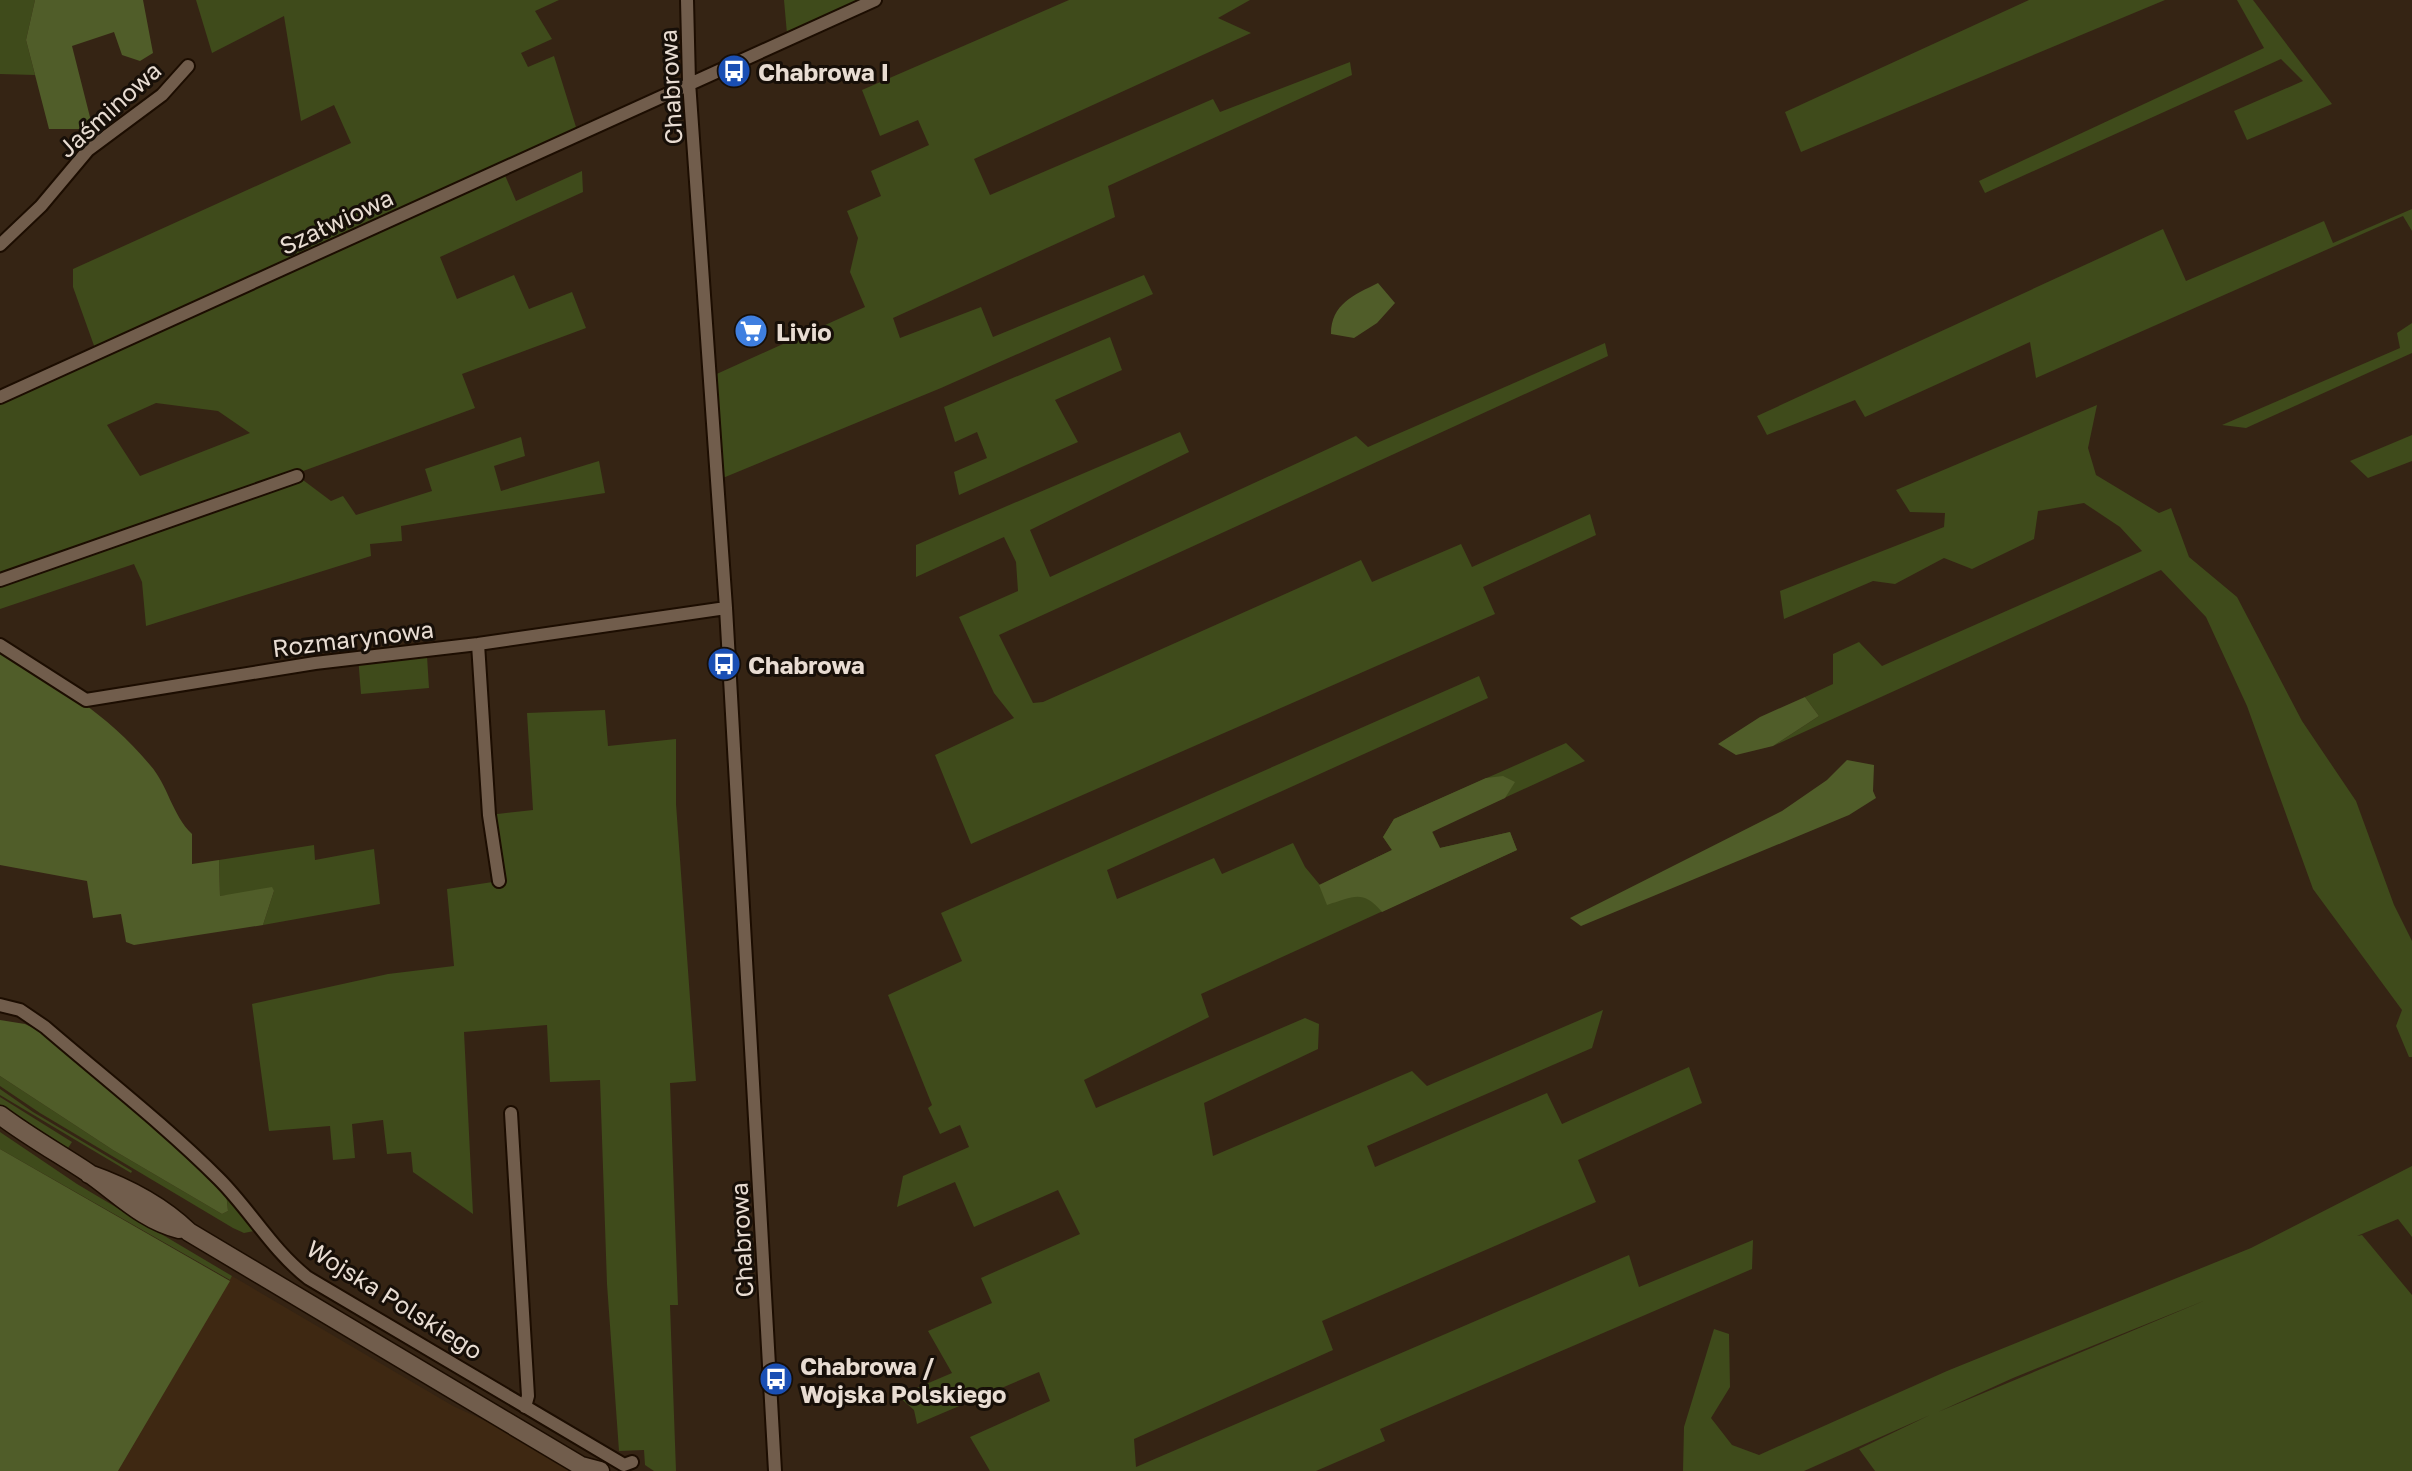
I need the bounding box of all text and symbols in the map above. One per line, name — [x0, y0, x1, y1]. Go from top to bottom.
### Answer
street label: Chabrowa — [653, 29, 687, 145]
bus stop icon: Chabrowa I — [715, 52, 753, 90]
street label: Jaśminowa — [51, 55, 167, 163]
place label: Chabrowa I — [758, 57, 889, 86]
street label: Szałwiowa — [275, 182, 397, 260]
supermarket icon: Livio — [732, 312, 770, 350]
place label: Livio — [776, 317, 832, 346]
street label: Rozmarynowa — [271, 614, 435, 662]
bus stop icon: Chabrowa — [705, 645, 743, 683]
place label: Chabrowa — [748, 650, 865, 679]
street label: Chabrowa — [724, 1182, 758, 1298]
street label: Wojska Polskiego — [302, 1233, 488, 1365]
place label: Chabrowa / Wojska Polskiego — [800, 1351, 1006, 1408]
bus stop icon: Chabrowa / Wojska Polskiego — [757, 1360, 795, 1398]

